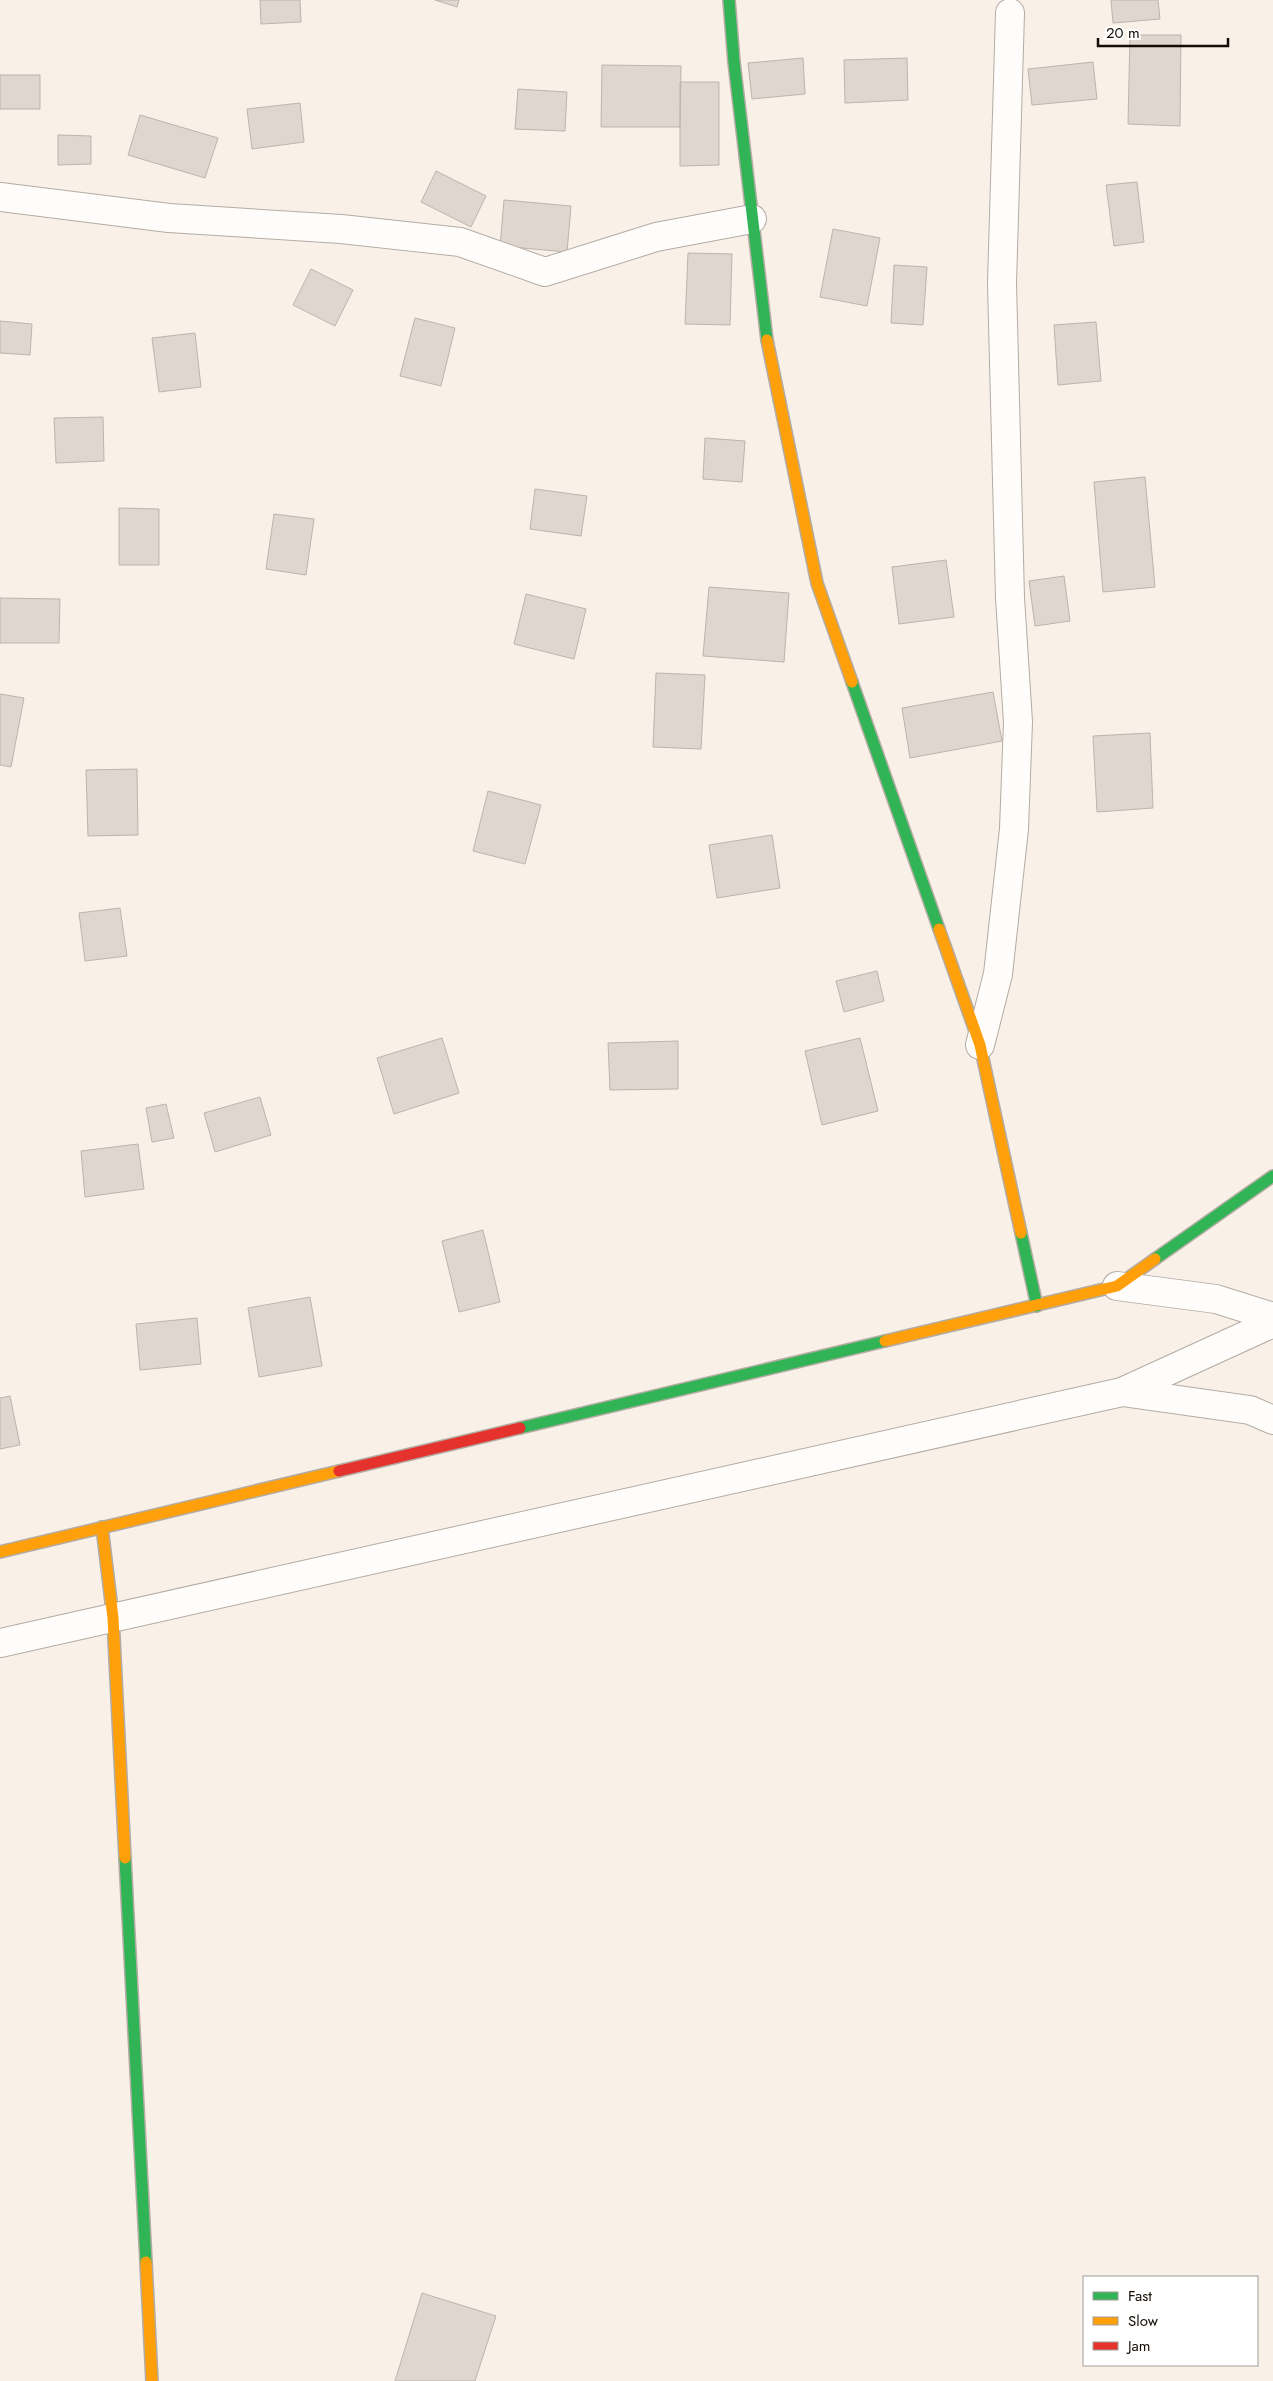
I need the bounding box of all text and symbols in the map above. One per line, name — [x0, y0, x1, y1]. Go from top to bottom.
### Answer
scale bar — [1098, 15, 1228, 47]
text: 20 m — [1106, 22, 1140, 44]
legend — [1083, 2276, 1258, 2366]
text: Fast — [1128, 2285, 1152, 2307]
text: Slow — [1128, 2310, 1159, 2332]
text: Jam — [1126, 2335, 1151, 2357]

